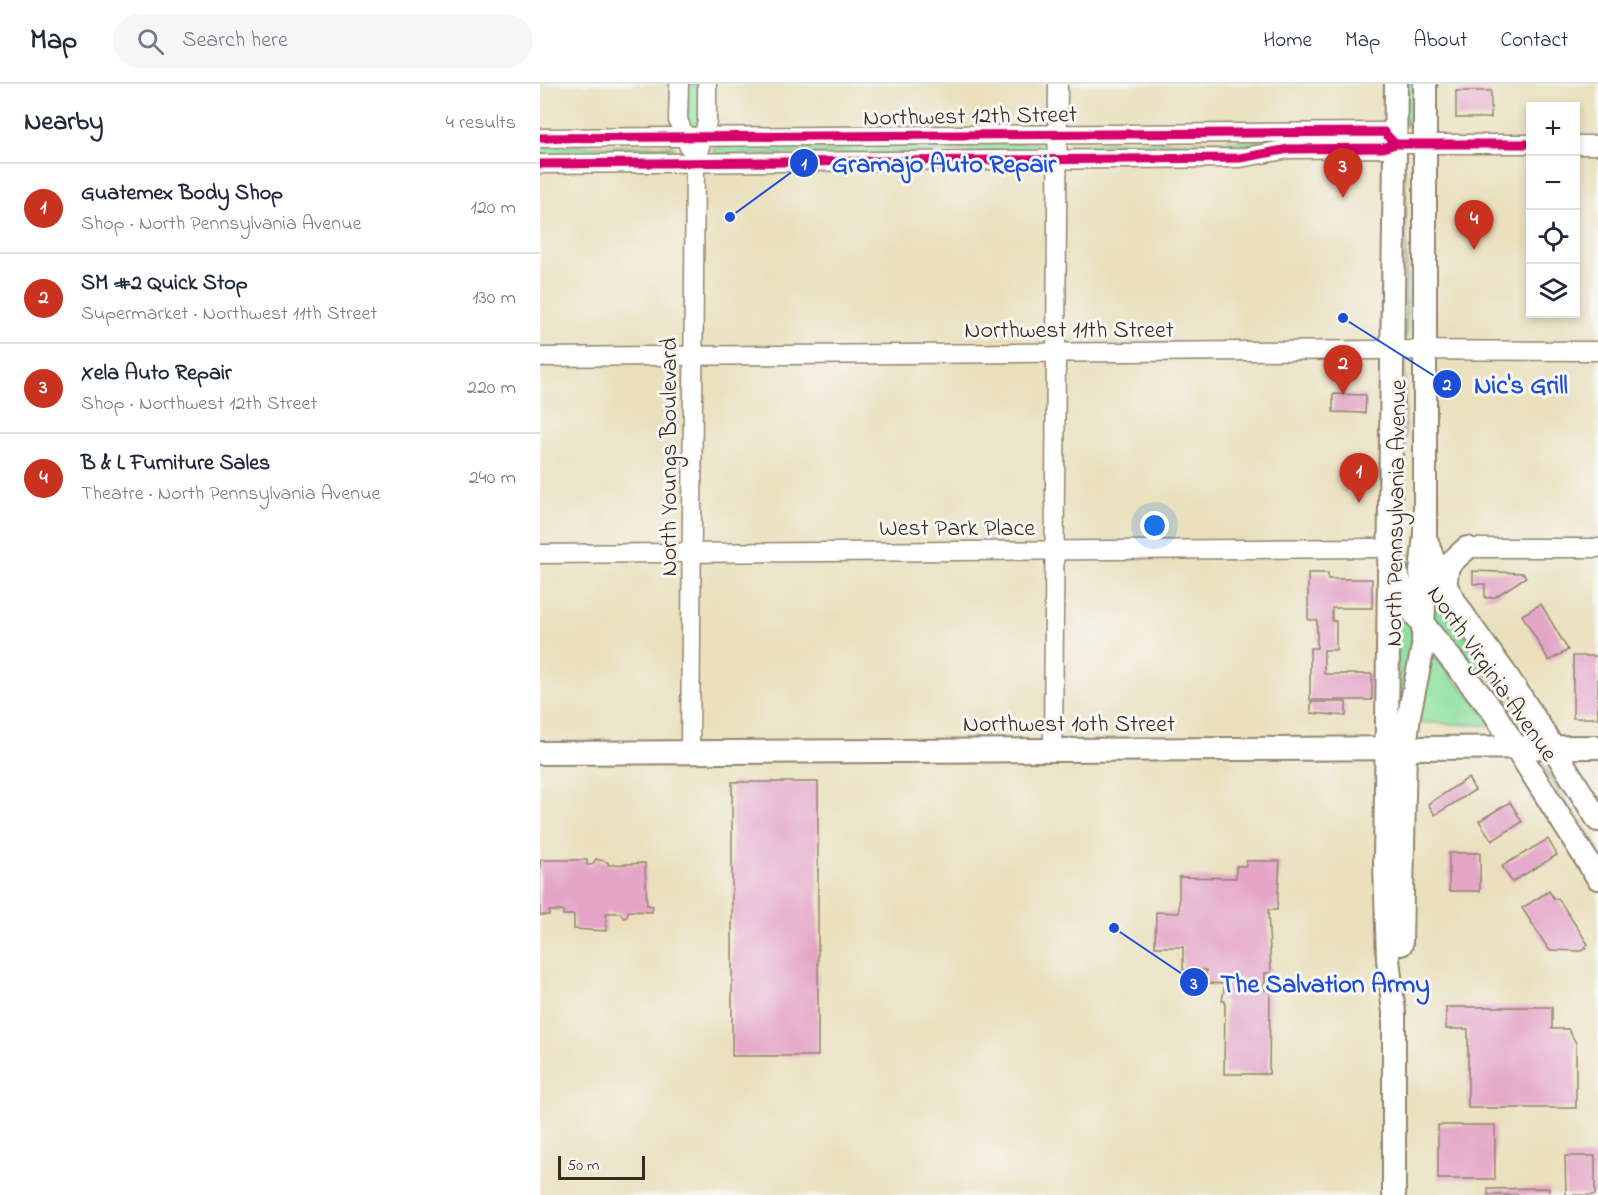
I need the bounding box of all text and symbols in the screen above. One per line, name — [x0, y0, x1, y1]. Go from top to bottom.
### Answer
search box — [113, 14, 533, 68]
text: Map — [30, 21, 77, 62]
icon: search — [134, 25, 167, 58]
text: Search here — [182, 25, 288, 57]
text: Home — [1263, 26, 1312, 56]
text: Map — [1345, 26, 1380, 56]
text: About — [1413, 26, 1467, 56]
text: Contact — [1500, 26, 1568, 56]
street label: Northwest 12th Street — [863, 98, 1077, 137]
map controls — [1526, 102, 1580, 318]
button: + — [1526, 102, 1580, 156]
text: Nearby — [24, 104, 103, 142]
text: 4 results — [446, 109, 516, 138]
callout: Gramajo Auto Repair — [789, 141, 1068, 185]
text: Gramajo Auto Repair — [832, 147, 1057, 185]
pin: 3 — [1324, 148, 1362, 198]
text: 1 — [801, 152, 807, 178]
button: − — [1526, 156, 1580, 210]
text: Guatemex Body Shop — [81, 178, 283, 210]
text: 1 — [40, 194, 47, 223]
text: 120 m — [471, 194, 516, 223]
pin: 4 — [1454, 200, 1494, 250]
text: Shop · North Pennsylvania Avenue — [81, 210, 362, 239]
button: locate — [1526, 210, 1580, 264]
button: layers — [1526, 264, 1580, 318]
text: SM #2 Quick Stop — [81, 268, 248, 300]
text: 2 — [39, 284, 48, 313]
text: 130 m — [472, 284, 516, 313]
text: Supermarket · Northwest 11th Street — [81, 300, 377, 329]
street label: Northwest 11th Street — [964, 314, 1174, 349]
street label: North Youngs Boulevard — [653, 337, 688, 577]
pin: 2 — [1324, 346, 1362, 395]
text: Xela Auto Repair — [81, 358, 232, 390]
callout: Nic's Grill — [1432, 362, 1580, 406]
text: Nic's Grill — [1474, 368, 1568, 406]
text: 2 — [1442, 373, 1452, 399]
text: 3 — [39, 374, 48, 403]
text: 220 m — [467, 374, 516, 403]
street label: North Pennsylvania Avenue — [1378, 379, 1418, 647]
text: Shop · Northwest 12th Street — [81, 390, 317, 419]
text: B & L Furniture Sales — [81, 448, 270, 480]
pin: 1 — [1340, 454, 1378, 503]
text: 4 — [39, 464, 48, 493]
text: 240 m — [469, 464, 516, 493]
text: Theatre · North Pennsylvania Avenue — [81, 480, 380, 509]
your location — [1140, 511, 1169, 540]
street label: West Park Place — [879, 512, 1035, 547]
street label: North Virginia Avenue — [1417, 579, 1565, 770]
street label: Northwest 10th Street — [963, 708, 1175, 743]
callout: The Salvation Army — [1179, 960, 1442, 1004]
text: The Salvation Army — [1220, 967, 1430, 1005]
text: 3 — [1189, 972, 1198, 998]
scale bar — [558, 1153, 645, 1180]
text: 50 m — [567, 1154, 599, 1178]

